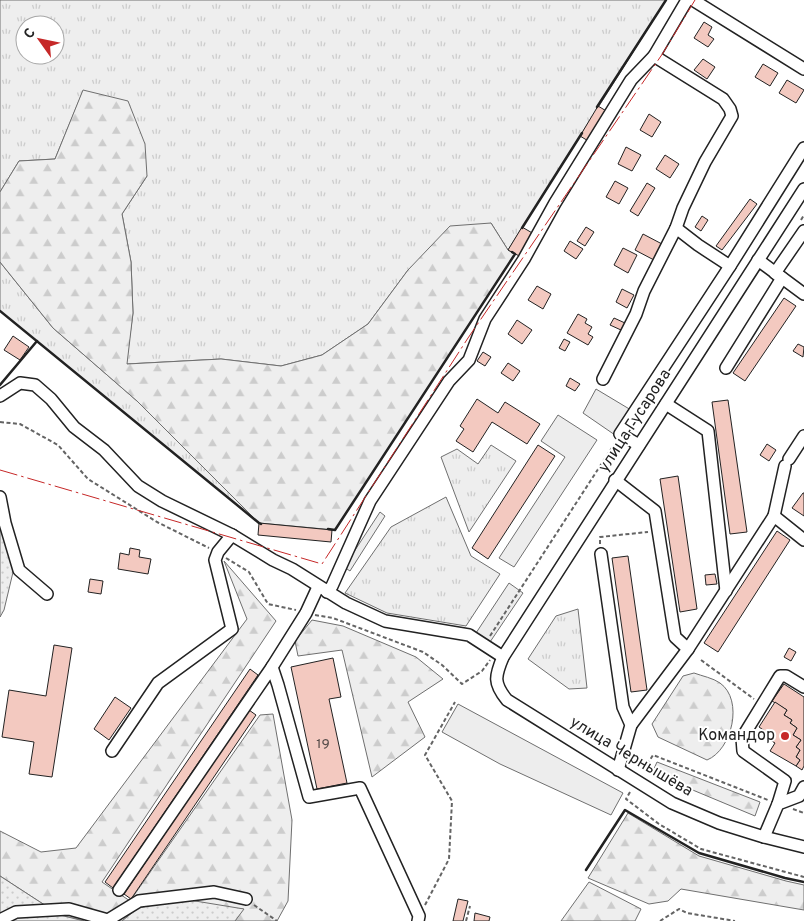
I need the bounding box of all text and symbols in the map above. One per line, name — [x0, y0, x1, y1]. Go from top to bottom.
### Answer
north arrow — [15, 15, 65, 65]
text: С — [21, 25, 40, 42]
street label: улица Гусарова — [594, 366, 676, 476]
street label: улица Чернышёва — [566, 712, 696, 802]
place label: Командор — [698, 726, 775, 746]
marker: Командор — [779, 730, 791, 742]
house number: 19 — [316, 736, 330, 753]

